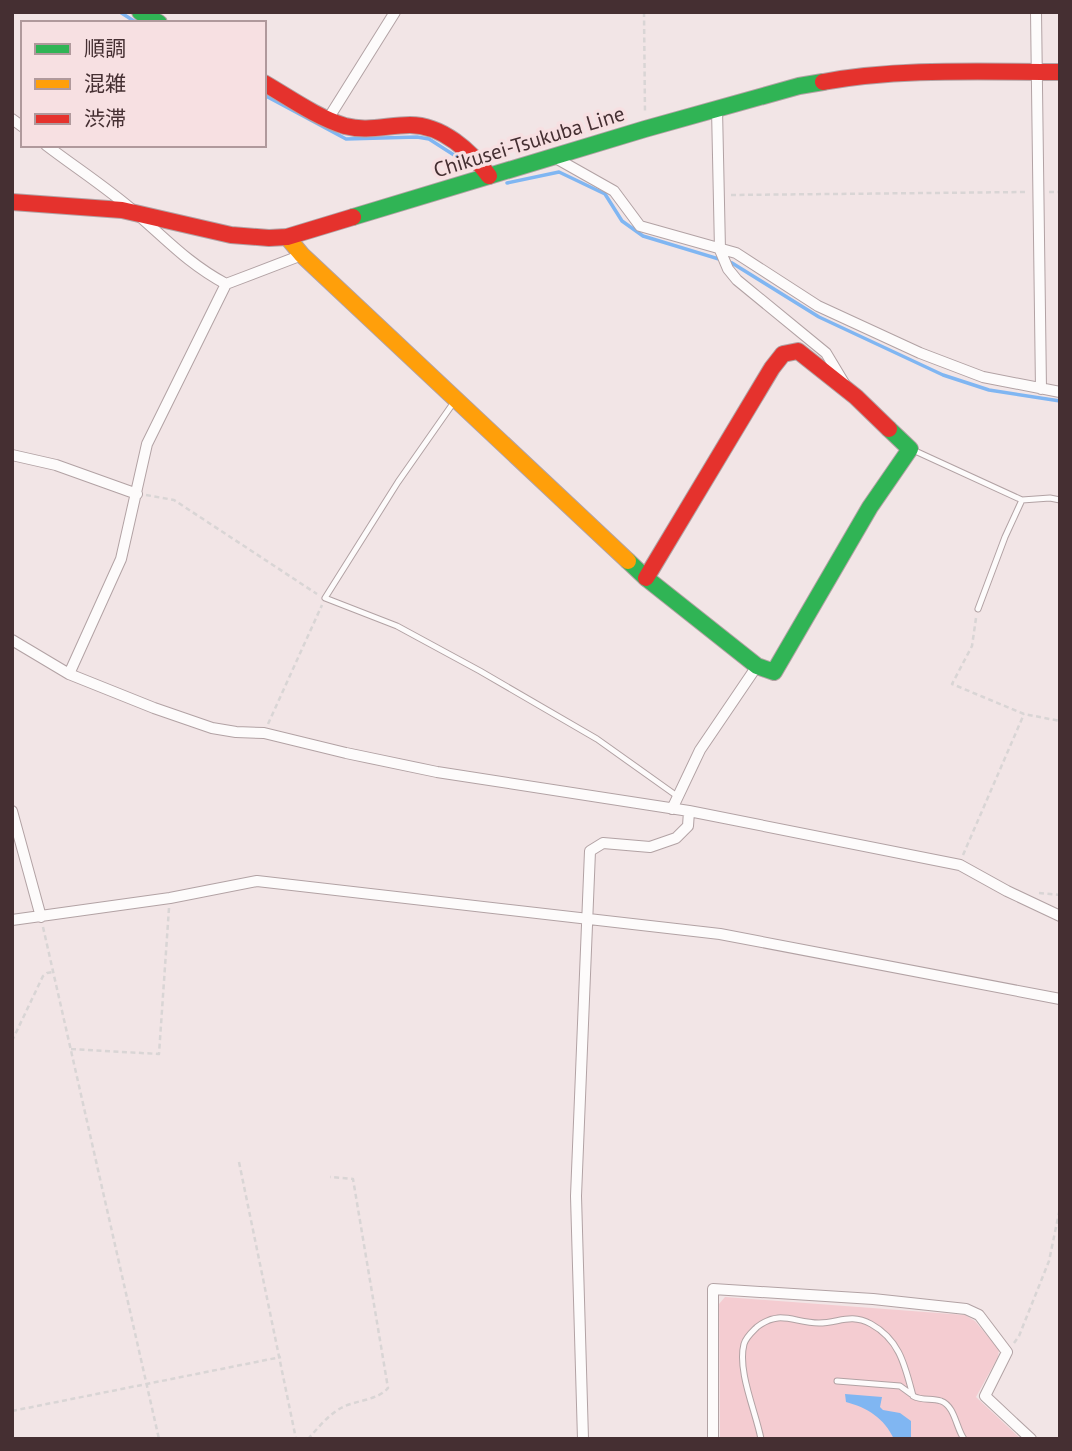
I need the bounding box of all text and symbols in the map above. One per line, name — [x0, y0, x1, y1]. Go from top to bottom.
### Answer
legend — [21, 21, 266, 147]
text: 順調 — [84, 35, 126, 62]
text: 混雑 — [84, 70, 126, 97]
street label: Chikusei-Tsukuba Line — [430, 100, 628, 183]
text: 渋滞 — [84, 105, 126, 132]

